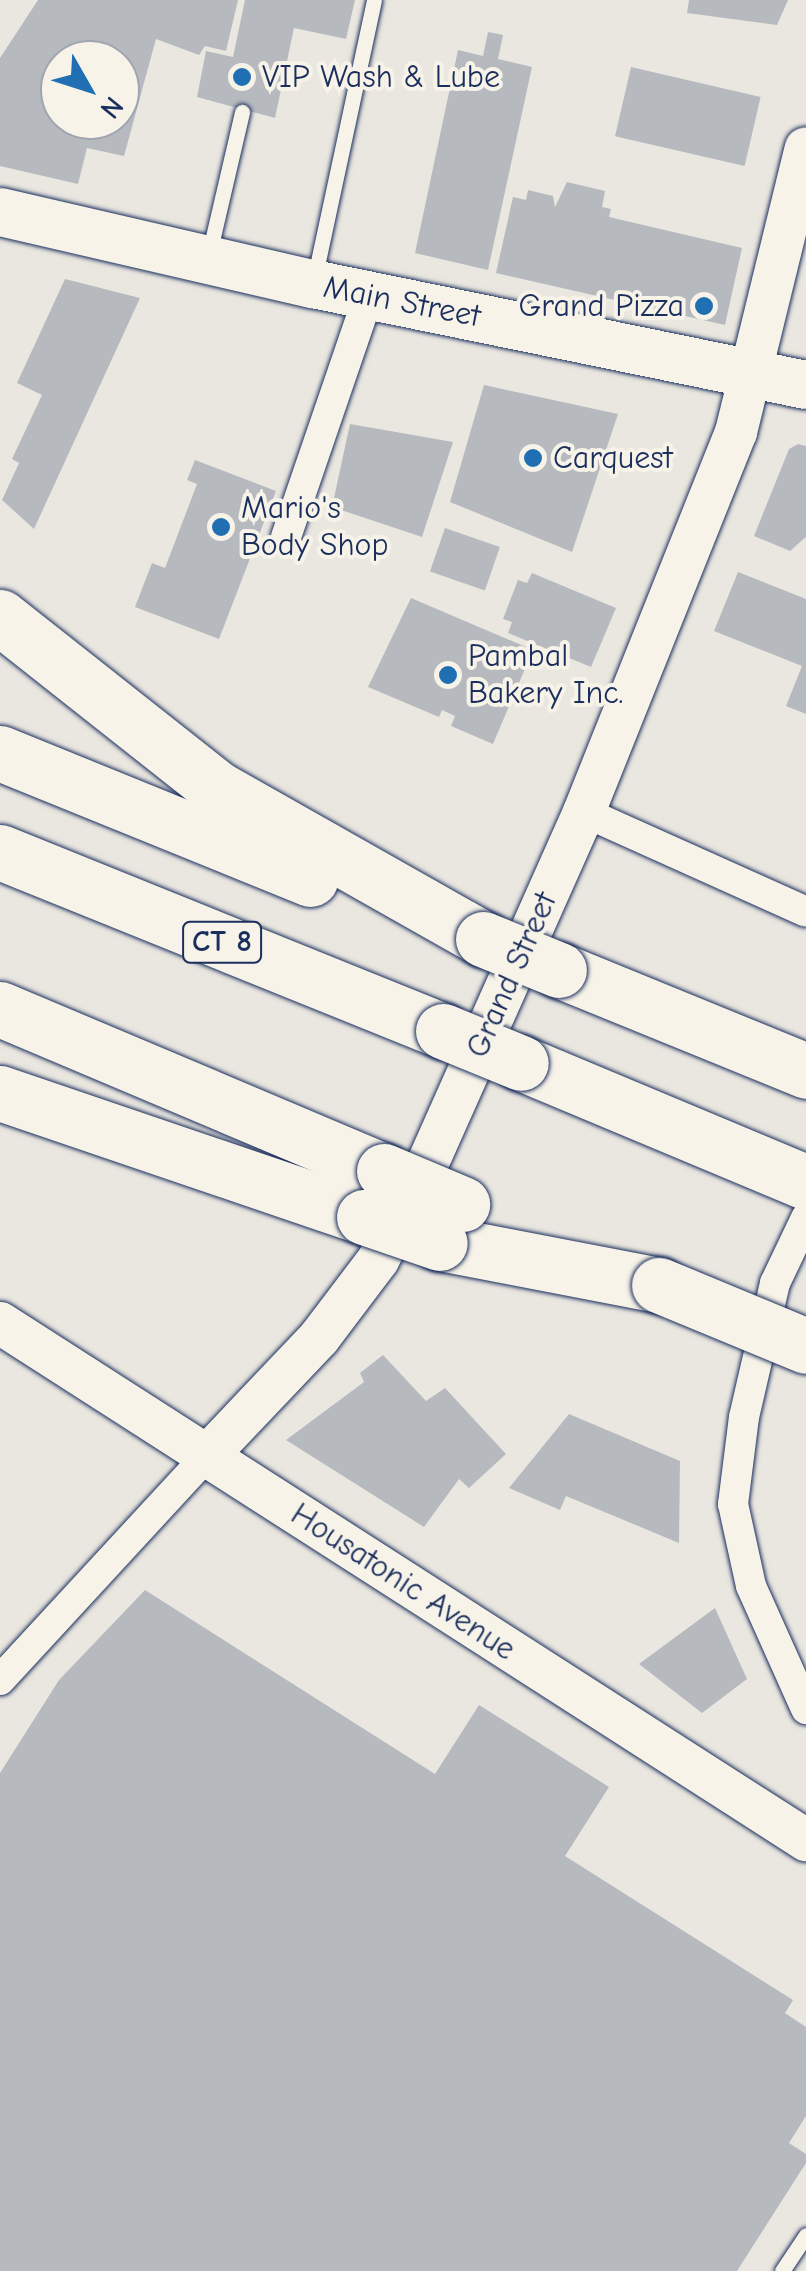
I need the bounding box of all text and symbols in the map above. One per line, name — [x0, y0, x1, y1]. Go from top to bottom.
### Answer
north arrow — [40, 40, 140, 140]
place label: VIP Wash & Lube — [262, 58, 500, 96]
marker: VIP Wash & Lube — [231, 66, 253, 88]
text: N — [94, 90, 130, 125]
street label: Main Street — [320, 268, 484, 336]
place label: Grand Pizza — [518, 287, 684, 325]
marker: Grand Pizza — [693, 295, 715, 317]
place label: Carquest — [553, 439, 673, 477]
marker: Carquest — [522, 447, 544, 469]
place label: Mario's Body Shop — [241, 490, 388, 565]
marker: Mario's Body Shop — [210, 516, 232, 538]
place label: Pambal Bakery Inc. — [468, 638, 623, 713]
marker: Pambal Bakery Inc. — [437, 664, 459, 686]
street label: Grand Street — [458, 886, 566, 1064]
road number: CT 8 — [182, 917, 262, 967]
street label: Housatonic Avenue — [284, 1495, 522, 1669]

